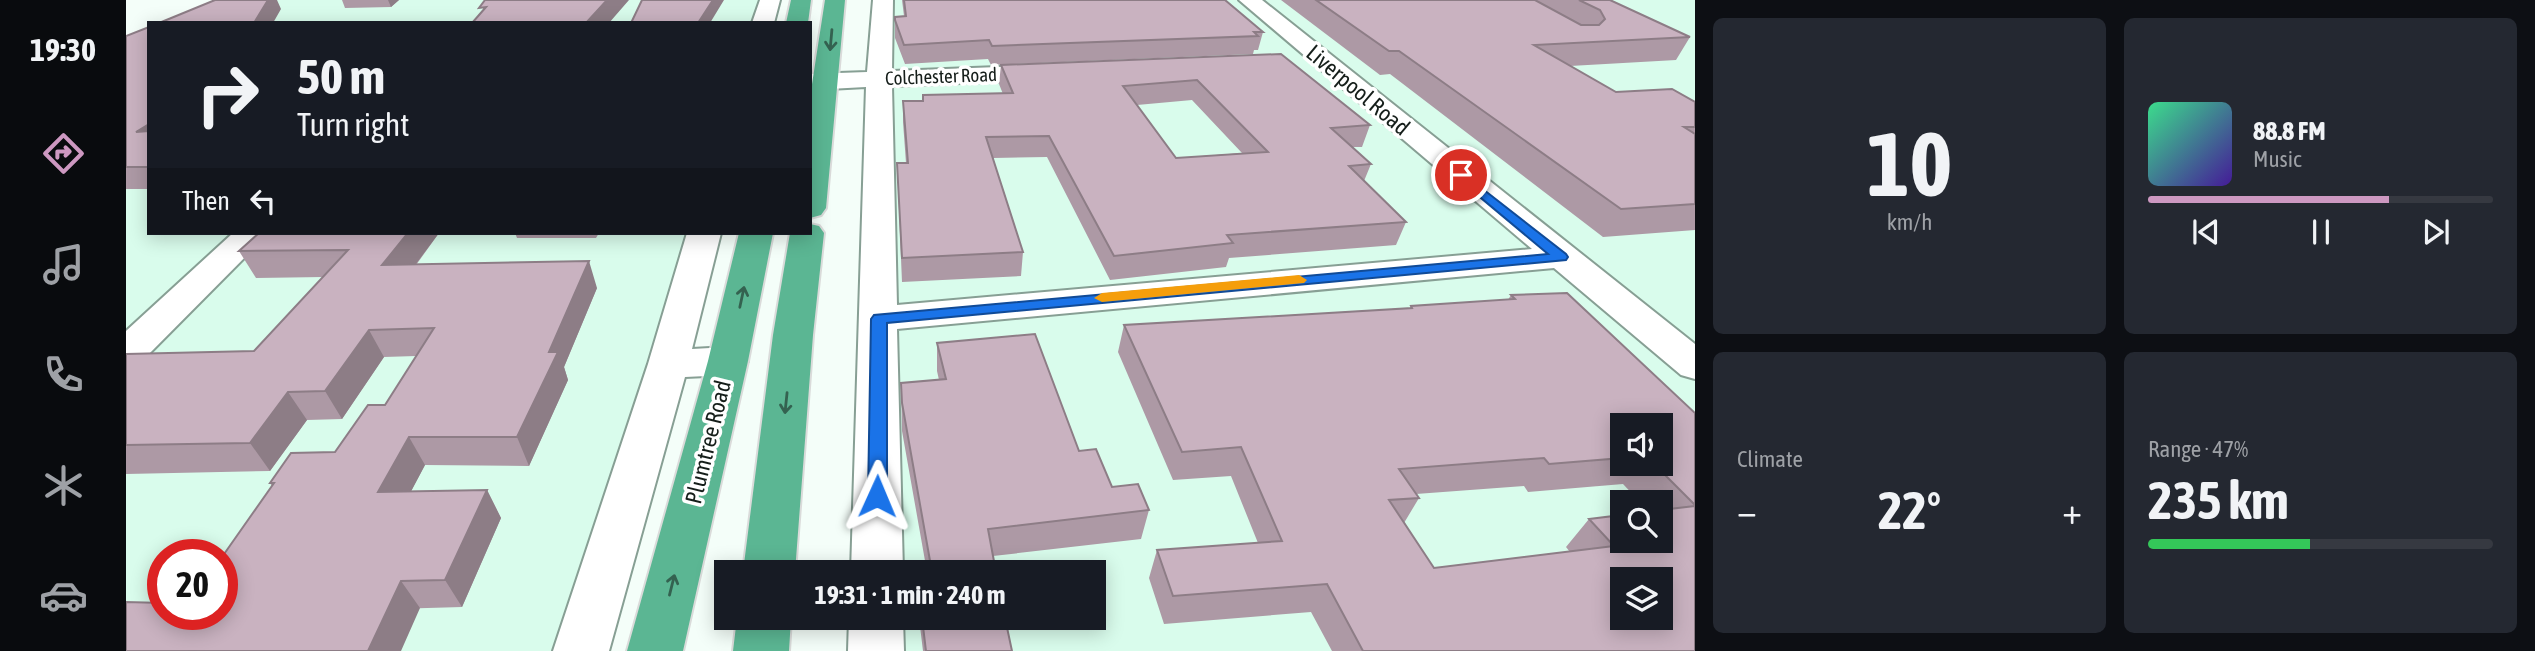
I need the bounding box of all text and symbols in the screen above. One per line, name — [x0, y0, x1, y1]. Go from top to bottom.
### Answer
one-way arrow — [825, 29, 838, 51]
text: 19:30 — [30, 31, 96, 68]
street label: Liverpool Road — [1301, 39, 1415, 141]
text: 50 m — [297, 48, 385, 104]
icon: right — [182, 49, 273, 140]
street label: Colchester Road — [885, 63, 997, 89]
text: Turn right — [297, 106, 410, 143]
text: 10 — [1867, 111, 1952, 215]
text: 88.8 FM — [2253, 116, 2326, 146]
icon: directions — [39, 129, 88, 178]
pin — [1431, 145, 1491, 205]
text: Music — [2253, 146, 2301, 172]
icon: arrive — [1442, 156, 1480, 194]
icon: left — [244, 182, 282, 220]
text: Then — [182, 186, 230, 216]
text: km/h — [1887, 209, 1932, 235]
icon: previous — [2187, 213, 2225, 251]
icon: pause — [2302, 213, 2340, 251]
icon: next — [2417, 213, 2455, 251]
icon: music — [39, 240, 88, 289]
one-way arrow — [736, 286, 749, 309]
icon: phone — [39, 350, 88, 399]
street label: Plumtree Road — [680, 378, 736, 506]
one-way arrow — [779, 391, 792, 413]
map controls — [1610, 413, 1673, 630]
button: sound — [1610, 413, 1673, 476]
text: Range · 47% — [2148, 436, 2248, 462]
text: Climate — [1737, 446, 1803, 472]
position arrow — [840, 459, 914, 533]
icon: climate — [39, 461, 88, 510]
text: 235 km — [2148, 470, 2289, 530]
text: 22° — [1878, 480, 1941, 540]
text: − — [1737, 489, 1757, 532]
text: + — [2062, 489, 2082, 532]
button: search — [1610, 490, 1673, 553]
speed limit sign: 20 — [147, 539, 238, 630]
button: layers — [1610, 567, 1673, 630]
icon: car — [39, 571, 88, 620]
one-way arrow — [666, 574, 679, 597]
text: 19:31 · 1 min · 240 m — [815, 580, 1005, 610]

